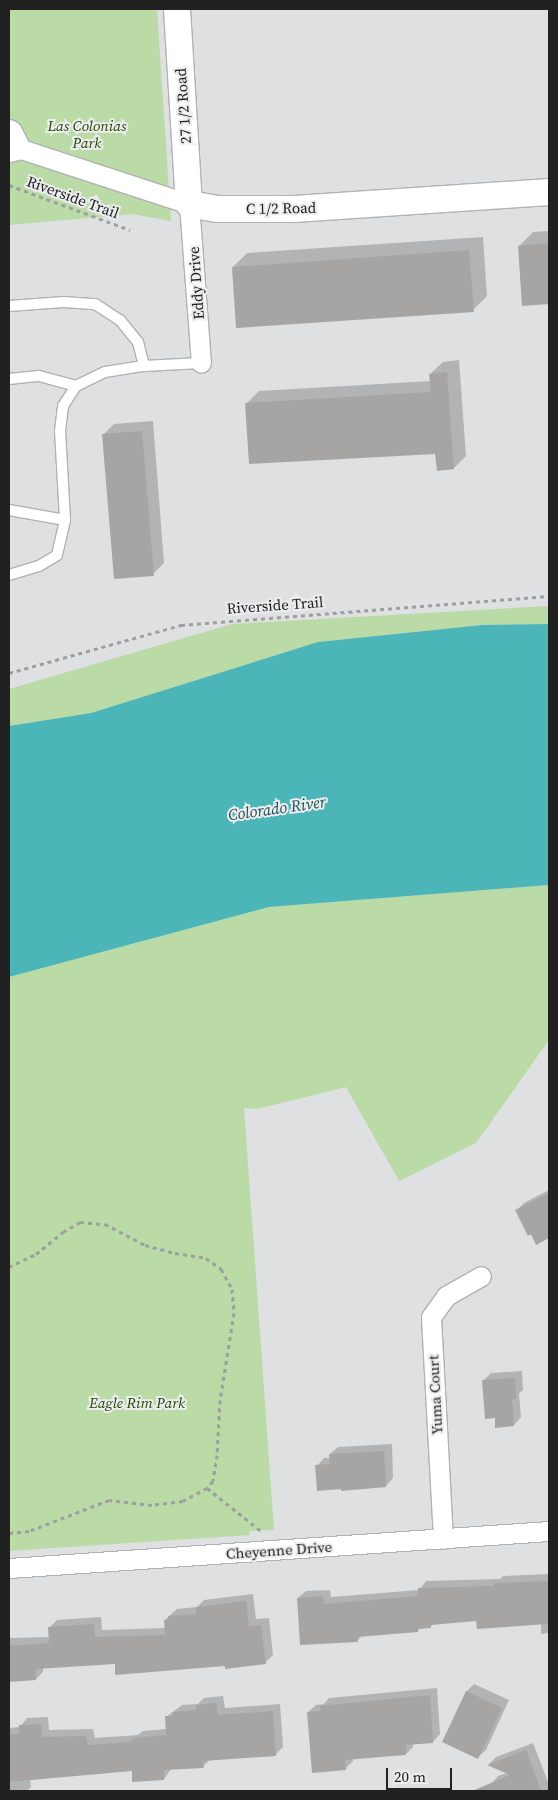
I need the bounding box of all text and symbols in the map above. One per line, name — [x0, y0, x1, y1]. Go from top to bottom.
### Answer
street label: 27 1/2 Road — [171, 67, 195, 145]
park label: Las Colonias Park — [48, 116, 126, 151]
street label: Riverside Trail — [24, 172, 122, 222]
street label: C 1/2 Road — [246, 198, 316, 218]
street label: Eddy Drive — [184, 246, 208, 320]
street label: Riverside Trail — [226, 593, 324, 617]
water label: Colorado River — [227, 792, 327, 824]
street label: Yuma Court — [424, 1355, 446, 1435]
park label: Eagle Rim Park — [89, 1394, 185, 1412]
street label: Cheyenne Drive — [225, 1537, 333, 1563]
scale bar — [388, 1758, 454, 1790]
text: 20 m — [394, 1766, 426, 1787]

